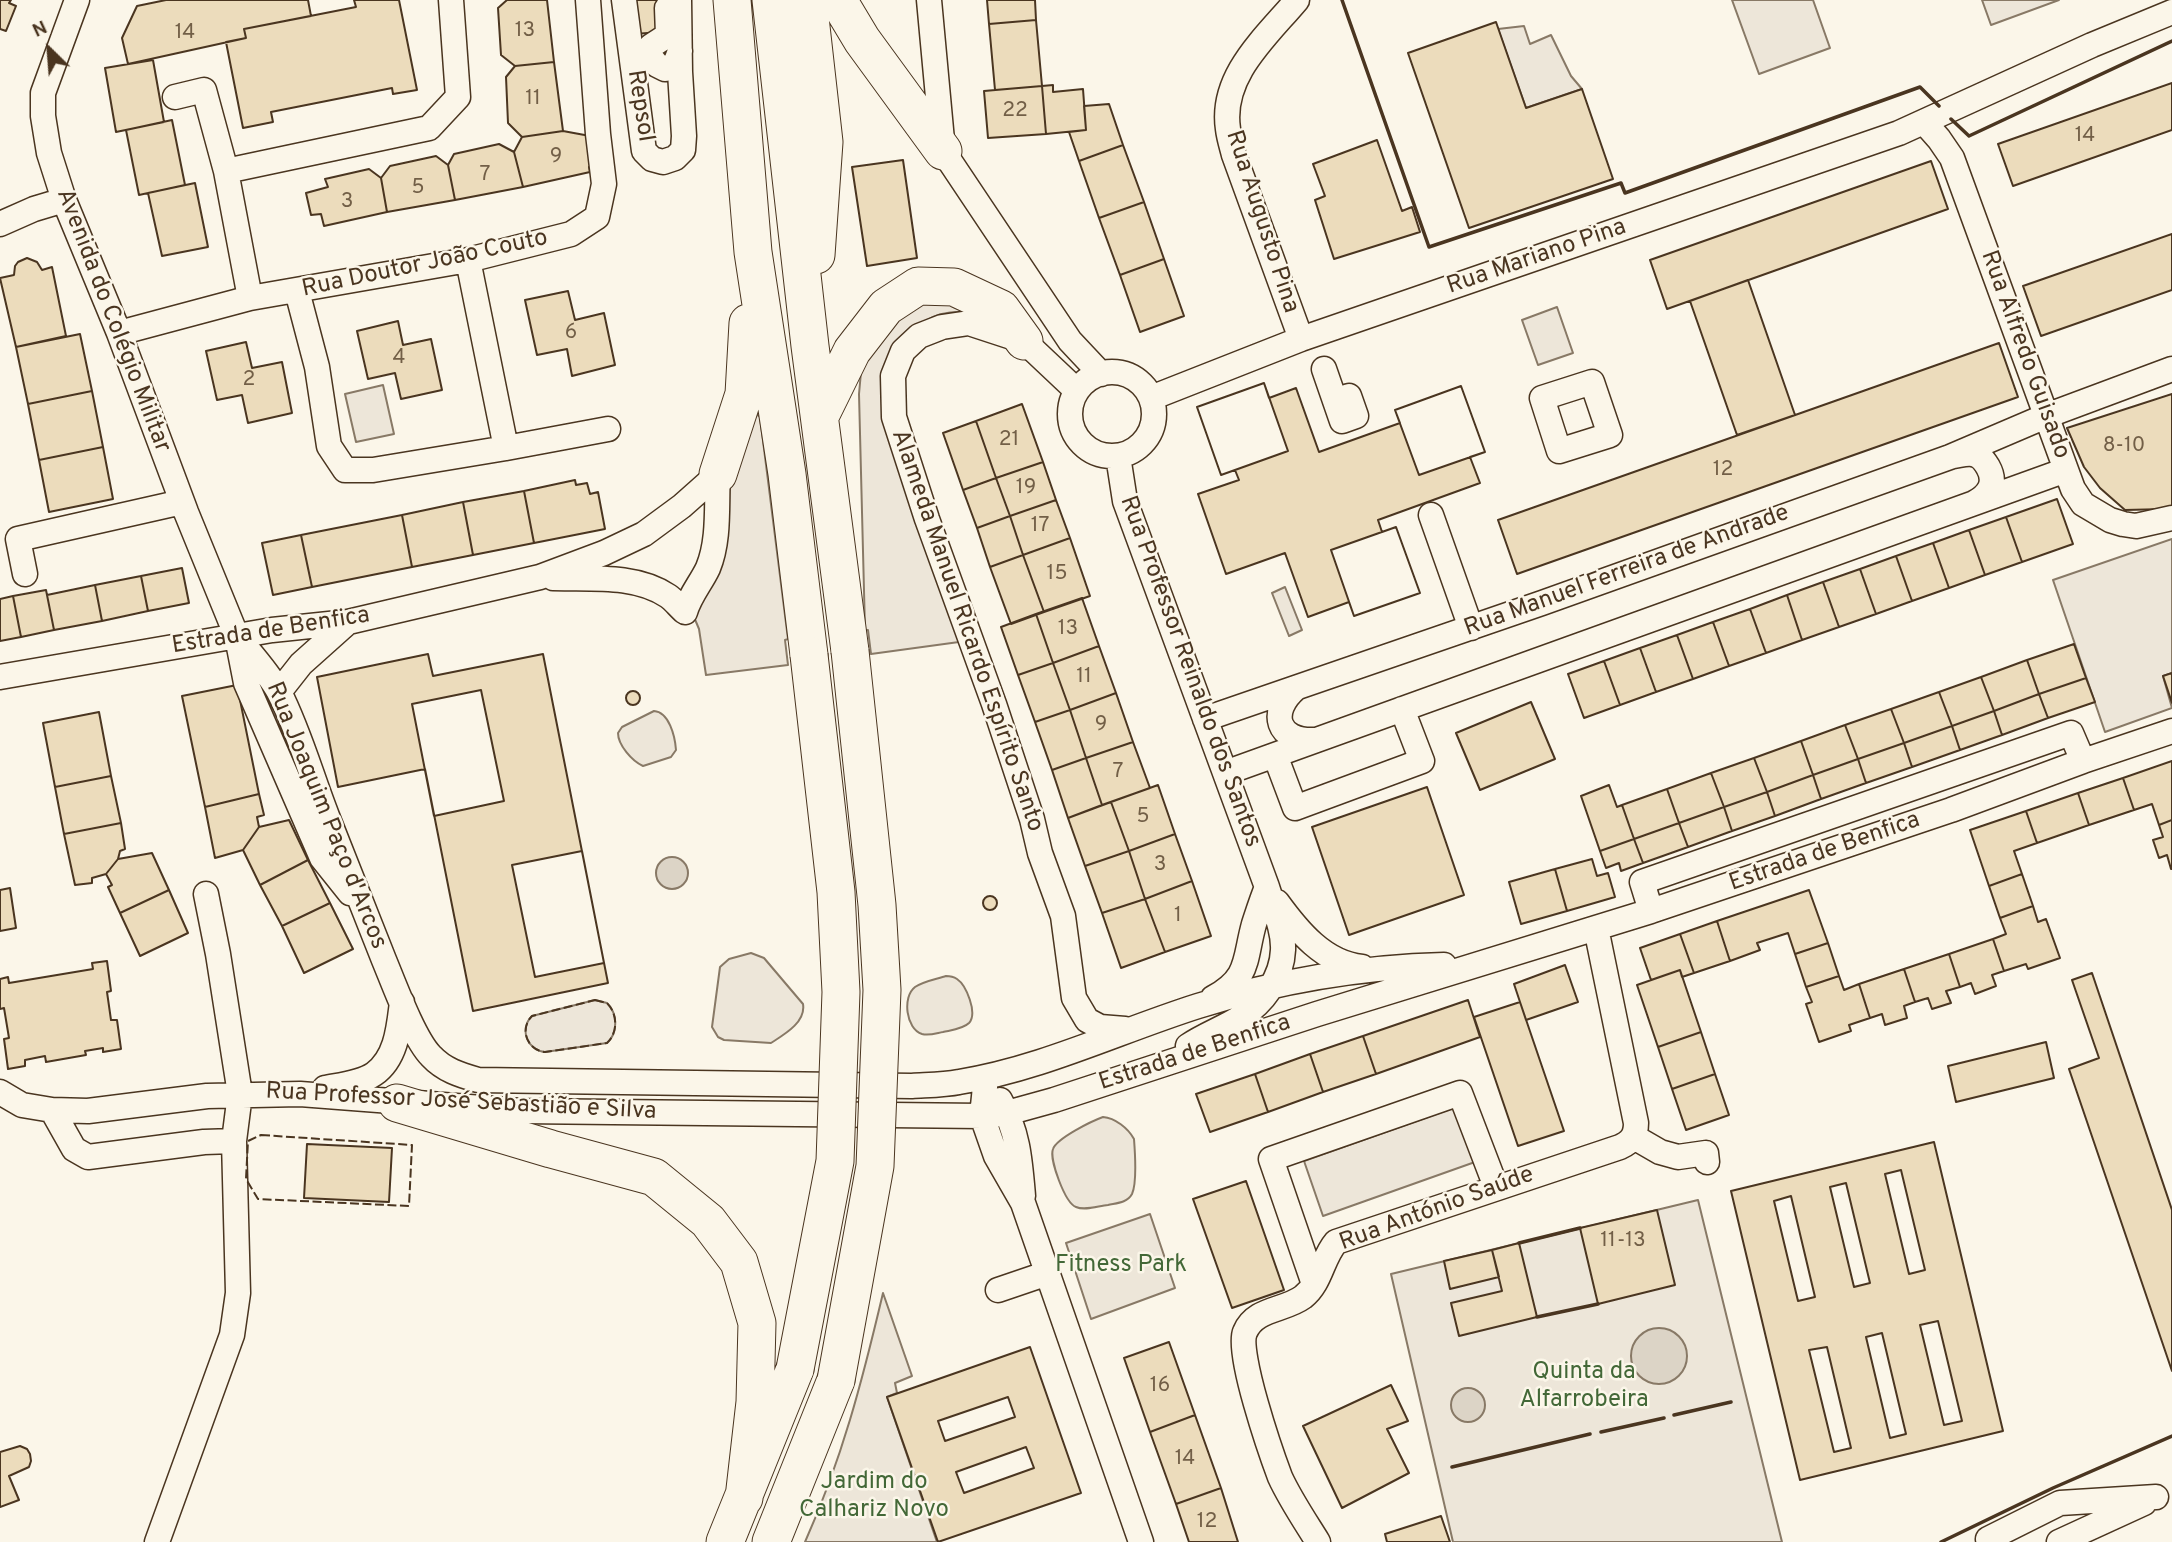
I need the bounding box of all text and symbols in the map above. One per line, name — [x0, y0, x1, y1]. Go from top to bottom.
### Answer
north arrow — [14, 14, 84, 84]
text: N — [29, 16, 51, 44]
house number: 13 — [515, 19, 535, 45]
house number: 14 — [175, 21, 195, 47]
street label: Repsol — [619, 68, 659, 144]
house number: 11 — [525, 87, 541, 113]
house number: 22 — [1002, 99, 1028, 125]
house number: 14 — [2075, 124, 2095, 150]
street label: Rua Augusto Pina — [1218, 127, 1304, 317]
house number: 9 — [550, 145, 562, 171]
house number: 7 — [480, 163, 490, 189]
house number: 5 — [411, 176, 425, 202]
street label: Avenida do Colégio Militar — [48, 185, 176, 457]
house number: 3 — [341, 190, 353, 216]
street label: Rua Mariano Pina — [1444, 214, 1630, 302]
street label: Rua Doutor João Couto — [299, 225, 551, 305]
street label: Rua Alfredo Guisado — [1973, 247, 2075, 463]
house number: 6 — [565, 321, 577, 347]
house number: 4 — [392, 346, 406, 372]
house number: 2 — [243, 368, 255, 394]
street label: Alameda Manuel Ricardo Espírito Santo — [883, 426, 1049, 836]
house number: 21 — [999, 428, 1019, 454]
house number: 8-10 — [2103, 434, 2145, 460]
house number: 12 — [1713, 458, 1733, 484]
house number: 19 — [1016, 476, 1036, 502]
street label: Rua Professor Reinaldo dos Santos — [1112, 492, 1266, 852]
street label: Rua Manuel Ferreira de Andrade — [1461, 500, 1793, 644]
house number: 17 — [1031, 514, 1049, 540]
house number: 15 — [1047, 562, 1067, 588]
street label: Estrada de Benfica — [170, 602, 372, 662]
house number: 13 — [1058, 617, 1078, 643]
house number: 11 — [1076, 665, 1092, 691]
street label: Rua Joaquim Paço d'Arcos — [258, 678, 392, 954]
house number: 9 — [1095, 713, 1107, 739]
house number: 7 — [1113, 760, 1123, 786]
house number: 5 — [1136, 805, 1150, 831]
street label: Estrada de Benfica — [1726, 807, 1924, 899]
house number: 3 — [1154, 853, 1166, 879]
house number: 1 — [1174, 904, 1182, 930]
street label: Estrada de Benfica — [1096, 1009, 1294, 1099]
street label: Rua Professor José Sebastião e Silva — [265, 1078, 657, 1128]
street label: Rua António Saúde — [1336, 1161, 1538, 1259]
house number: 11-13 — [1600, 1229, 1646, 1255]
park label: Fitness Park — [1055, 1252, 1187, 1280]
park label: Quinta da Alfarrobeira — [1519, 1359, 1649, 1415]
house number: 16 — [1150, 1374, 1170, 1400]
house number: 14 — [1175, 1447, 1195, 1473]
park label: Jardim do Calhariz Novo — [799, 1469, 949, 1525]
house number: 12 — [1197, 1510, 1217, 1536]

